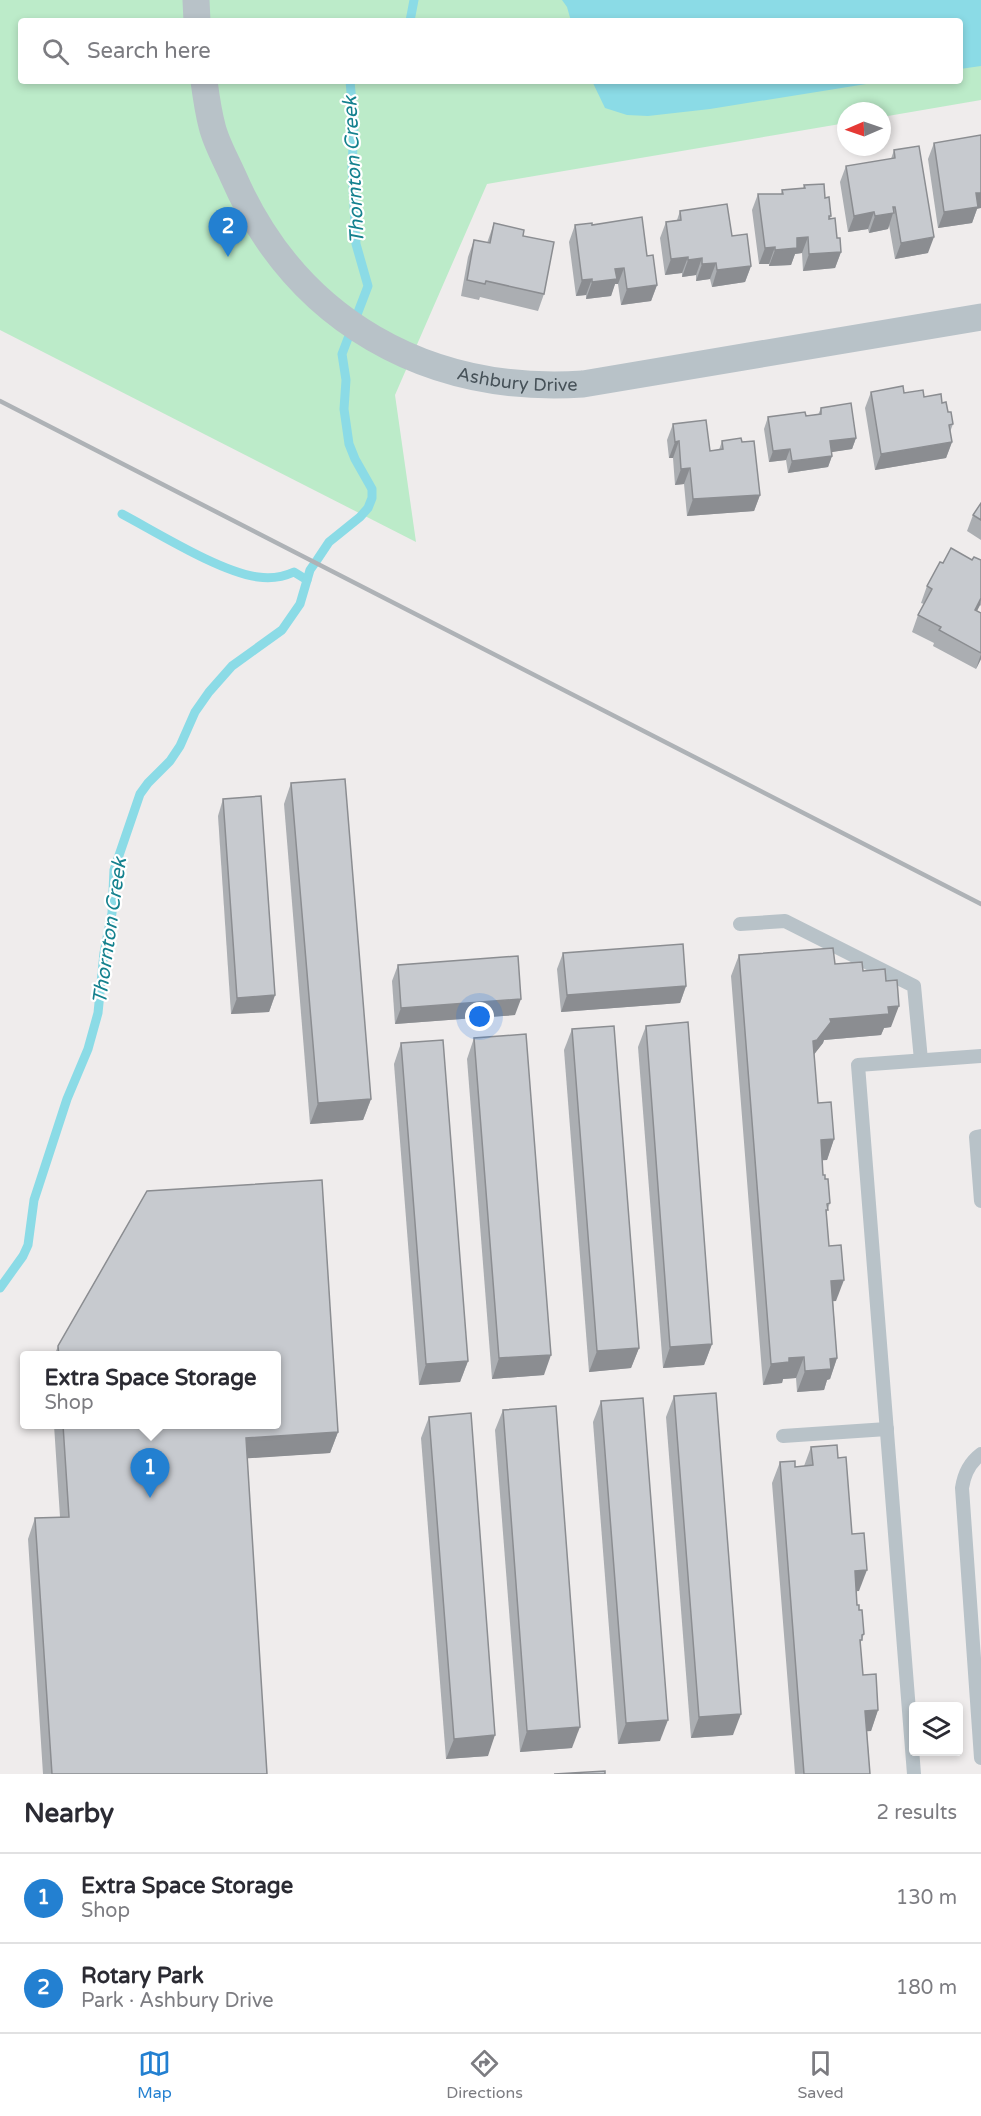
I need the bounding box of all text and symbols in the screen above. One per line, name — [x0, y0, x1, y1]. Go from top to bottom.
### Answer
search box — [18, 18, 963, 84]
icon: search — [39, 35, 72, 68]
text: Search here — [87, 38, 211, 64]
water label: Thornton Creek — [338, 94, 370, 244]
north arrow — [837, 102, 891, 156]
pin: 2 — [208, 208, 248, 257]
street label: Ashbury Drive — [455, 362, 578, 396]
water label: Thornton Creek — [88, 854, 132, 1006]
your location — [465, 1002, 494, 1031]
popup — [20, 1351, 281, 1429]
text: Extra Space Storage — [44, 1365, 257, 1391]
text: Shop — [44, 1391, 94, 1415]
pin: 1 — [130, 1448, 170, 1498]
map controls — [909, 1702, 963, 1756]
button: layers — [909, 1702, 963, 1756]
text: Nearby — [24, 1798, 114, 1829]
text: 2 results — [877, 1801, 957, 1825]
text: Extra Space Storage — [81, 1873, 293, 1899]
text: 1 — [37, 1886, 50, 1910]
text: 130 m — [896, 1886, 957, 1910]
text: Shop — [81, 1899, 130, 1923]
text: Rotary Park — [81, 1963, 204, 1989]
text: 2 — [37, 1976, 50, 2000]
text: 180 m — [896, 1976, 957, 2000]
text: Park · Ashbury Drive — [81, 1989, 274, 2013]
tab: Map — [137, 2047, 172, 2103]
tab: Directions — [446, 2047, 523, 2103]
tab: Saved — [797, 2047, 844, 2103]

